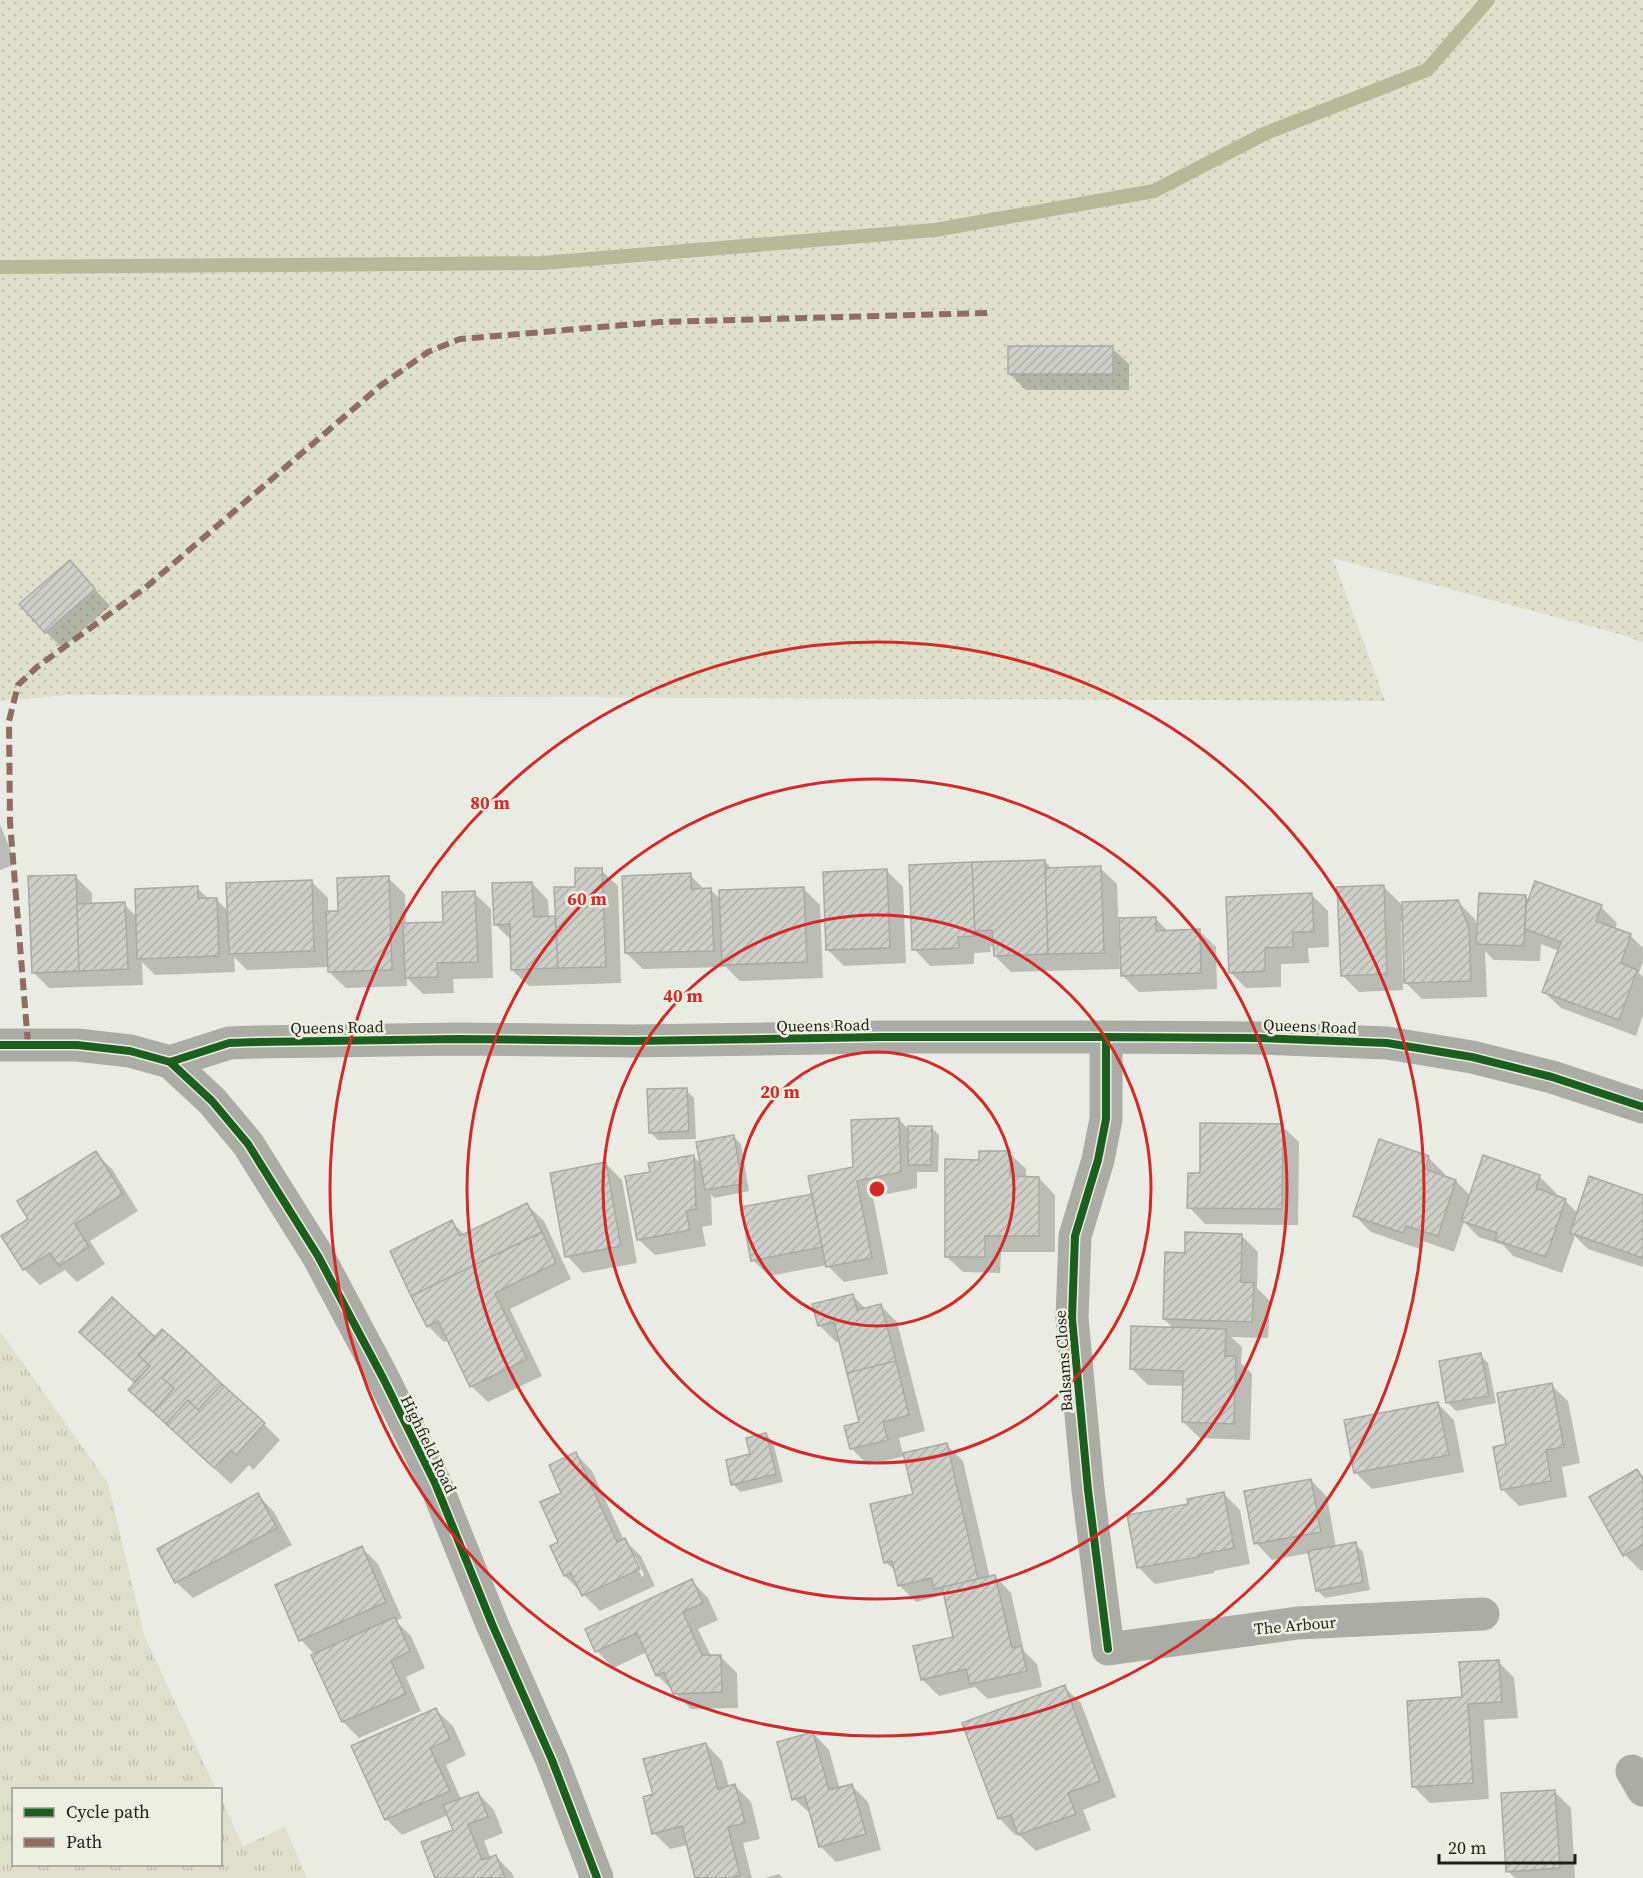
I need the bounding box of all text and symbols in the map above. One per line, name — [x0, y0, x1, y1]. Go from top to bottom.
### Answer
text: 80 m — [470, 790, 510, 815]
text: 60 m — [567, 886, 607, 911]
text: 40 m — [663, 983, 703, 1008]
street label: Queens Road — [776, 1013, 870, 1037]
street label: Queens Road — [1263, 1013, 1357, 1039]
street label: Queens Road — [290, 1015, 384, 1039]
text: 20 m — [760, 1079, 800, 1104]
centre of rings — [867, 1179, 887, 1199]
street label: Balsams Close — [1048, 1309, 1078, 1413]
street label: Highfield Road — [396, 1391, 462, 1497]
street label: The Arbour — [1253, 1610, 1337, 1640]
legend — [12, 1788, 222, 1866]
text: Cycle path — [66, 1799, 150, 1824]
scale bar — [1439, 1827, 1576, 1865]
text: Path — [66, 1829, 103, 1854]
text: 20 m — [1448, 1835, 1486, 1860]

